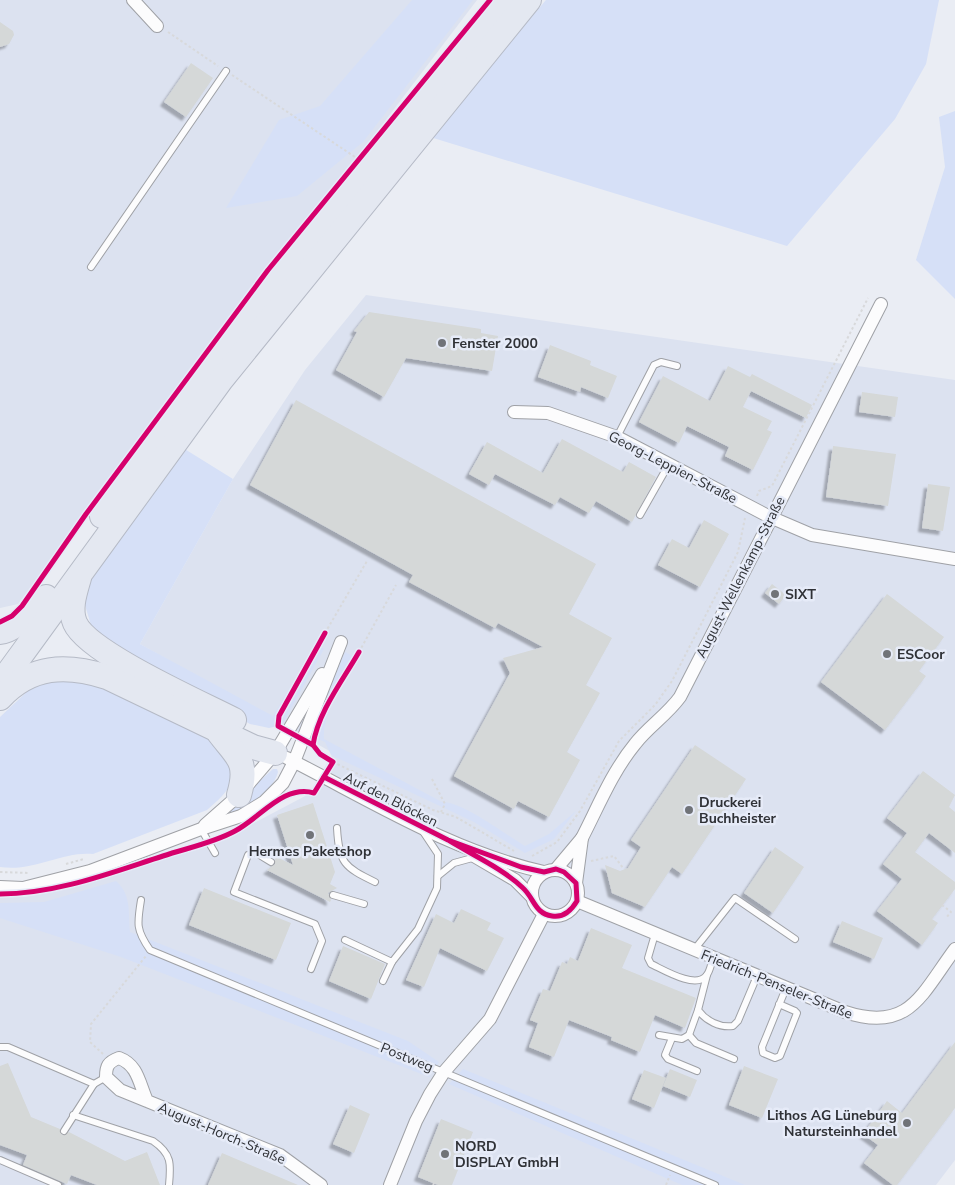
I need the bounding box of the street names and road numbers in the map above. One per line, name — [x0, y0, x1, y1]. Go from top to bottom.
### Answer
street label: Georg-Leppien-Straße — [605, 427, 740, 508]
street label: August-Wellenkamp-Straße — [691, 493, 789, 661]
street label: Auf den Blöcken — [340, 767, 441, 831]
street label: Friedrich-Penseler-Straße — [698, 945, 855, 1024]
street label: Postweg — [378, 1038, 436, 1077]
street label: August-Horch-Straße — [155, 1098, 288, 1169]

